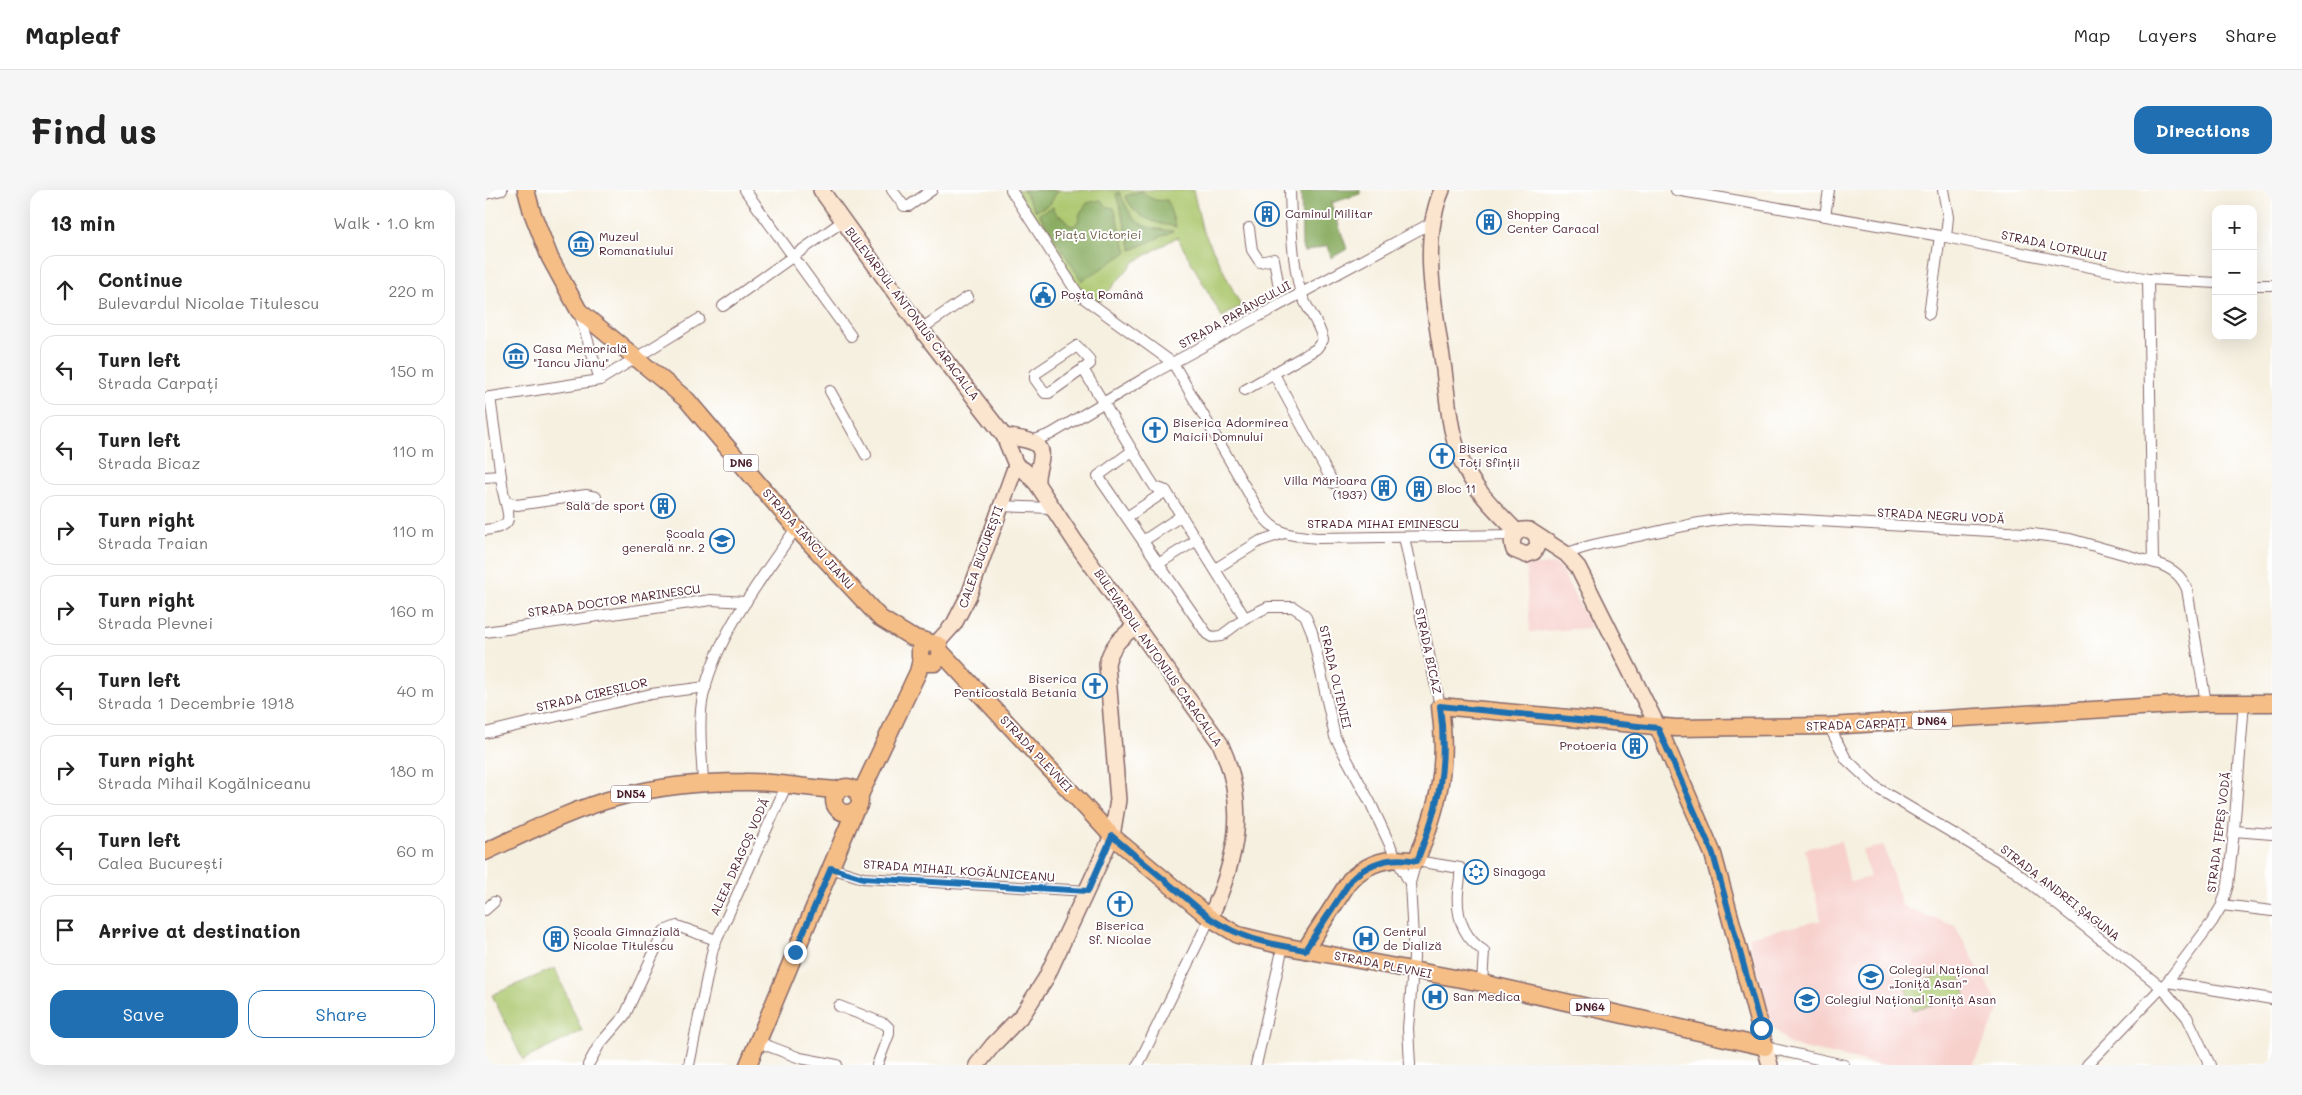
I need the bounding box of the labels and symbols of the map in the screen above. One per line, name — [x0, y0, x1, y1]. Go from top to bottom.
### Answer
building icon: Caminul Militar — [1254, 201, 1280, 227]
place label: Caminul Militar — [1285, 205, 1373, 221]
place label: Shopping Center Caracal — [1507, 206, 1599, 236]
building icon: Shopping Center Caracal — [1476, 209, 1502, 235]
street label: BULEVARDUL ANTONIUS CARACALLA — [842, 224, 983, 403]
park label: Piața Victoriei — [1055, 226, 1141, 242]
street label: STRADA LOTRULUI — [2000, 226, 2108, 264]
place label: Muzeul Romanatiului — [599, 228, 674, 258]
museum icon: Muzeul Romanatiului — [568, 231, 594, 257]
street label: STRADA PARÂNGULUI — [1176, 277, 1293, 352]
public building icon: Poșta Română — [1030, 282, 1056, 308]
place label: Poșta Română — [1061, 286, 1144, 302]
place label: Casa Memorială "Iancu Jianu" — [533, 340, 628, 370]
museum icon: Casa Memorială "Iancu Jianu" — [503, 343, 529, 369]
place label: Biserica Adormirea Maicii Domnului — [1173, 414, 1289, 444]
church icon: Biserica Adormirea Maicii Domnului — [1142, 417, 1168, 443]
place label: Biserica Toți Sfinții — [1459, 440, 1520, 470]
church icon: Biserica Toți Sfinții — [1429, 443, 1455, 469]
road number: DN6 — [723, 454, 759, 472]
place label: Villa Mărioara (1937) — [1283, 472, 1367, 502]
building icon: Villa Mărioara (1937) — [1371, 475, 1397, 501]
building icon: Bloc 11 — [1406, 476, 1432, 502]
place label: Bloc 11 — [1437, 480, 1476, 496]
street label: STRADA IANCU JIANU — [759, 485, 858, 592]
building icon: Sală de sport — [650, 493, 676, 519]
place label: Sală de sport — [566, 497, 645, 513]
street label: CALEA BUCUREȘTI — [954, 503, 1007, 610]
street label: STRADA NEGRU VODĂ — [1877, 504, 2005, 526]
street label: STRADA MIHAI EMINESCU — [1307, 515, 1459, 531]
place label: Școala generală nr. 2 — [622, 525, 705, 555]
school or university icon: Școala generală nr. 2 — [709, 528, 735, 554]
street label: BULEVARDUL ANTONIUS CARACALLA — [1091, 566, 1226, 749]
street label: STRADA DOCTOR MARINESCU — [527, 580, 701, 620]
street label: STRADA BICAZ — [1412, 606, 1446, 695]
street label: STRADA OLTENIEI — [1316, 624, 1356, 730]
place label: Biserica Penticostală Betania — [954, 670, 1077, 700]
street label: STRADA CIREȘILOR — [535, 673, 649, 716]
church icon: Biserica Penticostală Betania — [1082, 673, 1108, 699]
street label: STRADA PLEVNEI — [997, 712, 1076, 795]
road number: DN64 — [1912, 712, 1952, 730]
street label: STRADA CARPAȚI — [1806, 714, 1906, 734]
building icon: Protoeria — [1622, 733, 1648, 759]
place label: Protoeria — [1560, 737, 1617, 753]
street label: STRADA ȚEPEȘ VODĂ — [2203, 770, 2234, 894]
road number: DN54 — [611, 786, 651, 802]
street label: ALEEA DRAGOȘ VODĂ — [706, 795, 773, 918]
street label: STRADA ANDREI ȘAGUNA — [1997, 840, 2124, 945]
street label: STRADA MIHAIL KOGĂLNICEANU — [863, 855, 1055, 885]
synagogue icon: Sinagoga — [1463, 859, 1489, 885]
place label: Sinagoga — [1493, 863, 1546, 879]
church icon: Biserica Sf. Nicolae — [1107, 891, 1133, 917]
place label: Biserica Sf. Nicolae — [1089, 917, 1151, 947]
place label: Școala Gimnazială Nicolae Titulescu — [573, 923, 680, 953]
place label: Centrul de Dializă — [1383, 923, 1442, 953]
building icon: Școala Gimnazială Nicolae Titulescu — [543, 926, 569, 952]
hospital icon: Centrul de Dializă — [1353, 926, 1379, 952]
route end — [784, 941, 807, 964]
street label: STRADA PLEVNEI — [1333, 947, 1433, 981]
place label: Colegiul Național „Ioniță Asan” — [1889, 961, 1989, 991]
school or university icon: Colegiul Național „Ioniță Asan” — [1858, 964, 1884, 990]
hospital icon: San Medica — [1422, 984, 1448, 1010]
school or university icon: Colegiul Național Ioniță Asan — [1794, 987, 1820, 1013]
place label: San Medica — [1453, 988, 1521, 1004]
place label: Colegiul Național Ioniță Asan — [1825, 991, 1996, 1007]
road number: DN64 — [1570, 999, 1610, 1016]
route start — [1750, 1017, 1773, 1040]

